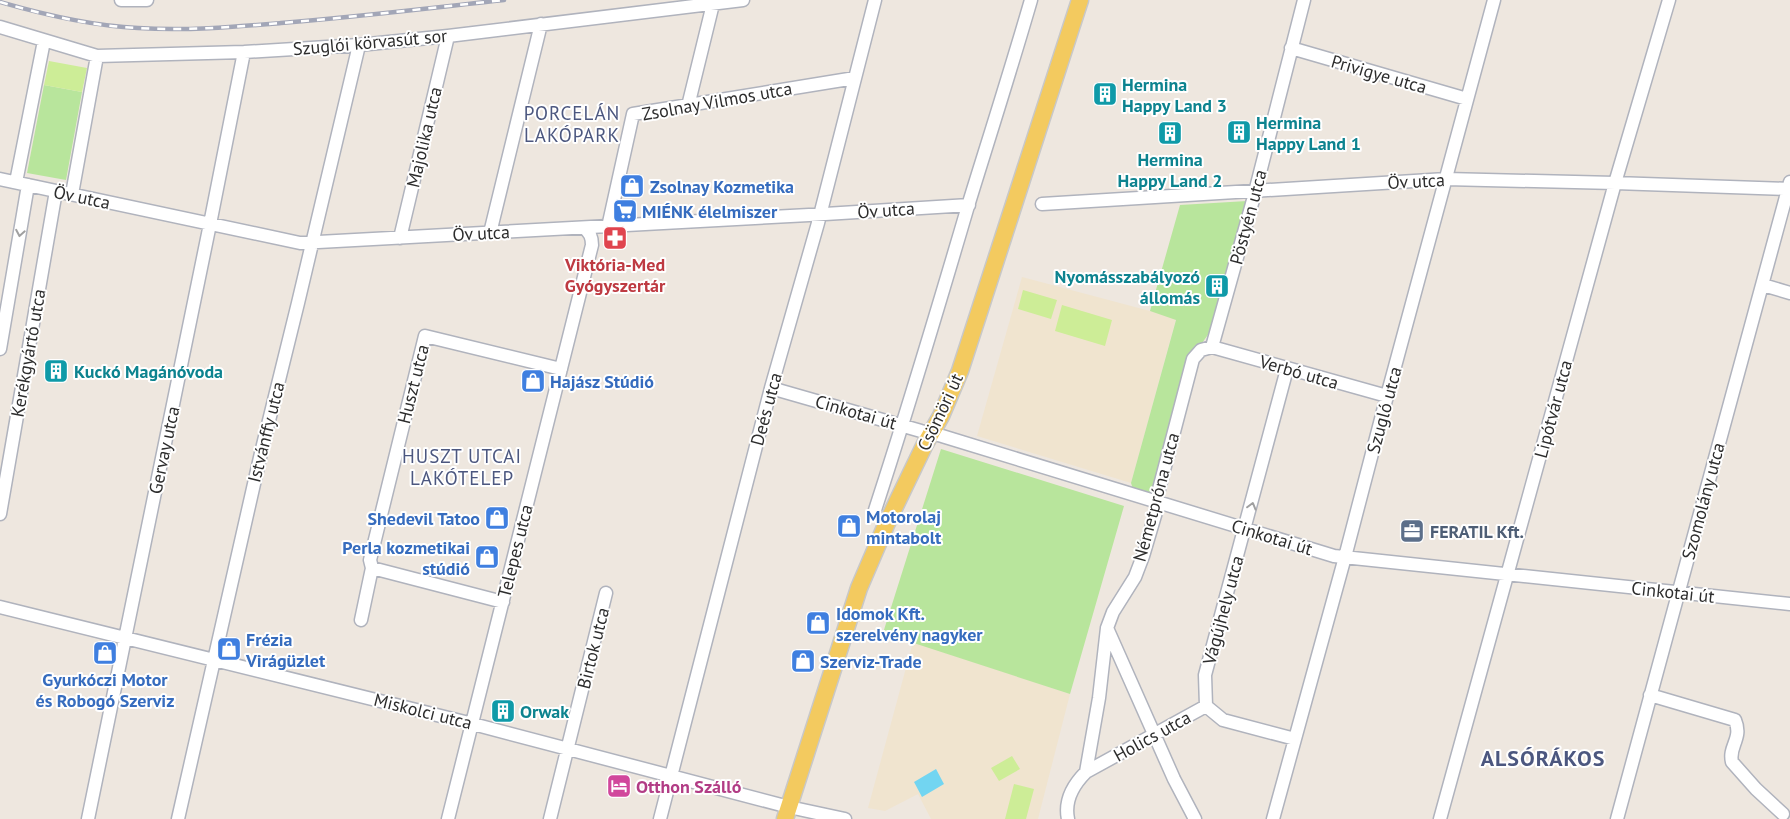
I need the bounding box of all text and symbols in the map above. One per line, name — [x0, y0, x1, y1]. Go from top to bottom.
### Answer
street label: Szuglói körvasút sor — [292, 24, 448, 60]
street label: Privigye utca — [1329, 49, 1429, 99]
place label: Hermina Happy Land 3 — [1122, 73, 1227, 117]
street label: Zsolnay Vilmos utca — [640, 76, 794, 126]
building icon: Hermina Happy Land 3 — [1092, 81, 1118, 107]
street label: Majolika utca — [401, 84, 447, 190]
district label: PORCELÁN LAKÓPARK — [524, 101, 620, 147]
place label: Hermina Happy Land 1 — [1256, 111, 1361, 155]
building icon: Hermina Happy Land 1 — [1226, 119, 1252, 145]
building icon: Hermina Happy Land 2 — [1157, 120, 1183, 146]
place label: Hermina Happy Land 2 — [1118, 148, 1222, 192]
street label: Pöstyén utca — [1224, 167, 1272, 267]
street label: Öv utca — [1387, 168, 1445, 194]
shop icon: Zsolnay Kozmetika — [619, 173, 645, 199]
place label: Zsolnay Kozmetika — [650, 175, 794, 198]
street label: Öv utca — [51, 180, 113, 214]
street label: Öv utca — [857, 197, 915, 223]
supermarket icon: MIÉNK élelmiszer — [612, 198, 638, 224]
place label: MIÉNK élelmiszer — [642, 200, 778, 223]
street label: Öv utca — [452, 220, 510, 246]
pharmacy icon: Viktória-Med Gyógyszertár — [602, 225, 628, 251]
one-way arrow — [16, 229, 26, 237]
place label: Viktória-Med Gyógyszertár — [564, 253, 666, 297]
place label: Nyomásszabályozó állomás — [1055, 265, 1200, 309]
building icon: Nyomásszabályozó állomás — [1204, 273, 1230, 299]
street label: Kerékgyártó utca — [5, 287, 51, 419]
street label: Huszt utca — [392, 342, 434, 426]
street label: Verbó utca — [1256, 349, 1341, 394]
street label: Lipótvár utca — [1529, 357, 1577, 461]
building icon: Kuckó Magánóvoda — [43, 358, 69, 384]
place label: Kuckó Magánóvoda — [74, 360, 223, 383]
street label: Szugló utca — [1361, 364, 1407, 456]
shop icon: Hajász Stúdió — [520, 368, 546, 394]
place label: Hajász Stúdió — [550, 370, 654, 393]
street label: Deés utca — [745, 370, 787, 448]
street label: Csömöri út — [912, 370, 968, 454]
street label: Istvánffy utca — [242, 379, 290, 485]
street label: Cinkotai út — [813, 389, 899, 435]
street label: Gervay utca — [143, 404, 185, 496]
street label: Németpróna utca — [1128, 430, 1184, 564]
street label: Szomolány utca — [1676, 440, 1730, 562]
district label: HUSZT UTCAI LAKÓTELEP — [402, 444, 522, 490]
street label: Telepes utca — [492, 502, 538, 600]
one-way arrow — [1246, 503, 1256, 511]
shop icon: Shedevil Tatoo — [484, 505, 510, 531]
place label: Motorolaj mintabolt — [866, 505, 942, 549]
place label: Shedevil Tatoo — [368, 507, 480, 530]
shop icon: Motorolaj mintabolt — [836, 513, 862, 539]
street label: Cinkotai út — [1229, 514, 1315, 560]
office icon: FERATIL Kft. — [1399, 518, 1425, 544]
place label: FERATIL Kft. — [1430, 520, 1524, 543]
place label: Perla kozmetikai stúdió — [342, 536, 470, 580]
shop icon: Perla kozmetikai stúdió — [474, 544, 500, 570]
street label: Vágújhely utca — [1197, 553, 1249, 668]
street label: Cinkotai út — [1630, 576, 1716, 608]
place label: Idomok Kft. szerelvény nagyker — [836, 602, 983, 646]
street label: Birtok utca — [572, 605, 614, 691]
shop icon: Idomok Kft. szerelvény nagyker — [805, 610, 831, 636]
place label: Frézia Virágüzlet — [245, 628, 326, 672]
shop icon: Frézia Virágüzlet — [216, 636, 242, 662]
shop icon: Gyurkóczi Motor és Robogó Szerviz — [92, 640, 118, 666]
shop icon: Szerviz-Trade — [790, 648, 816, 674]
place label: Szerviz-Trade — [820, 650, 922, 673]
place label: Gyurkóczi Motor és Robogó Szerviz — [36, 668, 174, 712]
street label: Miskolci utca — [372, 688, 474, 734]
building icon: Orwak — [490, 698, 516, 724]
place label: Orwak — [520, 700, 569, 723]
street label: Holics utca — [1109, 705, 1195, 767]
district label: ALSÓRÁKOS — [1481, 744, 1605, 772]
hotel icon: Otthon Szálló — [606, 773, 632, 799]
place label: Otthon Szálló — [636, 775, 742, 798]

